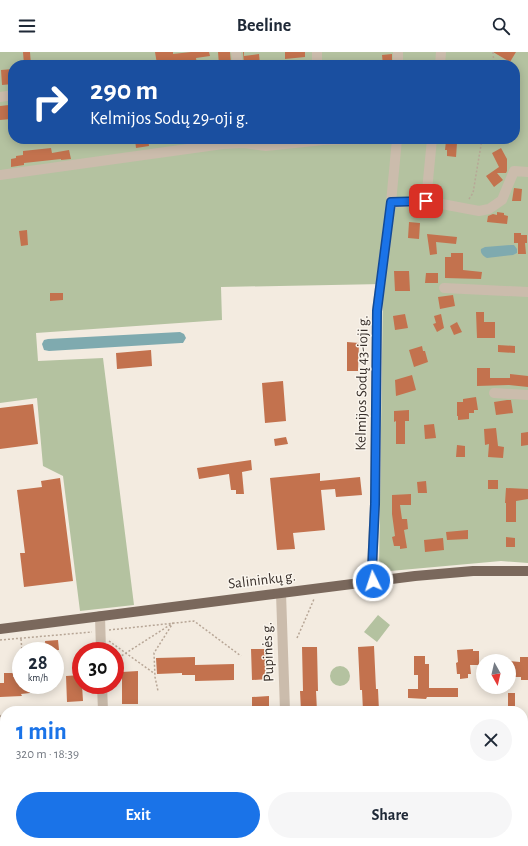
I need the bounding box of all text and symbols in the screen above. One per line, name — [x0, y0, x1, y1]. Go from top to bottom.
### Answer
icon: menu — [16, 15, 38, 37]
icon: search — [490, 15, 512, 37]
text: Beeline — [237, 17, 291, 35]
icon: right — [24, 76, 76, 128]
text: 290 m — [90, 77, 158, 105]
text: Kelmijos Sodų 29-oji g. — [90, 110, 249, 128]
pin — [409, 184, 443, 218]
icon: arrive — [415, 190, 437, 212]
street label: Kelmijos Sodų 43-ioji g. — [353, 315, 371, 451]
position arrow — [352, 560, 394, 602]
street label: Salininkų g. — [227, 568, 297, 592]
street label: Pupinės g. — [259, 622, 277, 682]
speed limit sign: 30 — [72, 642, 124, 694]
text: 28 — [28, 653, 48, 673]
north arrow — [476, 654, 516, 694]
map controls — [476, 654, 516, 694]
text: km/h — [28, 673, 48, 683]
button: close — [470, 719, 512, 761]
text: 1 min — [16, 720, 67, 744]
text: 320 m · 18:39 — [16, 748, 79, 761]
button: Exit — [16, 792, 260, 838]
button: Share — [268, 792, 512, 838]

